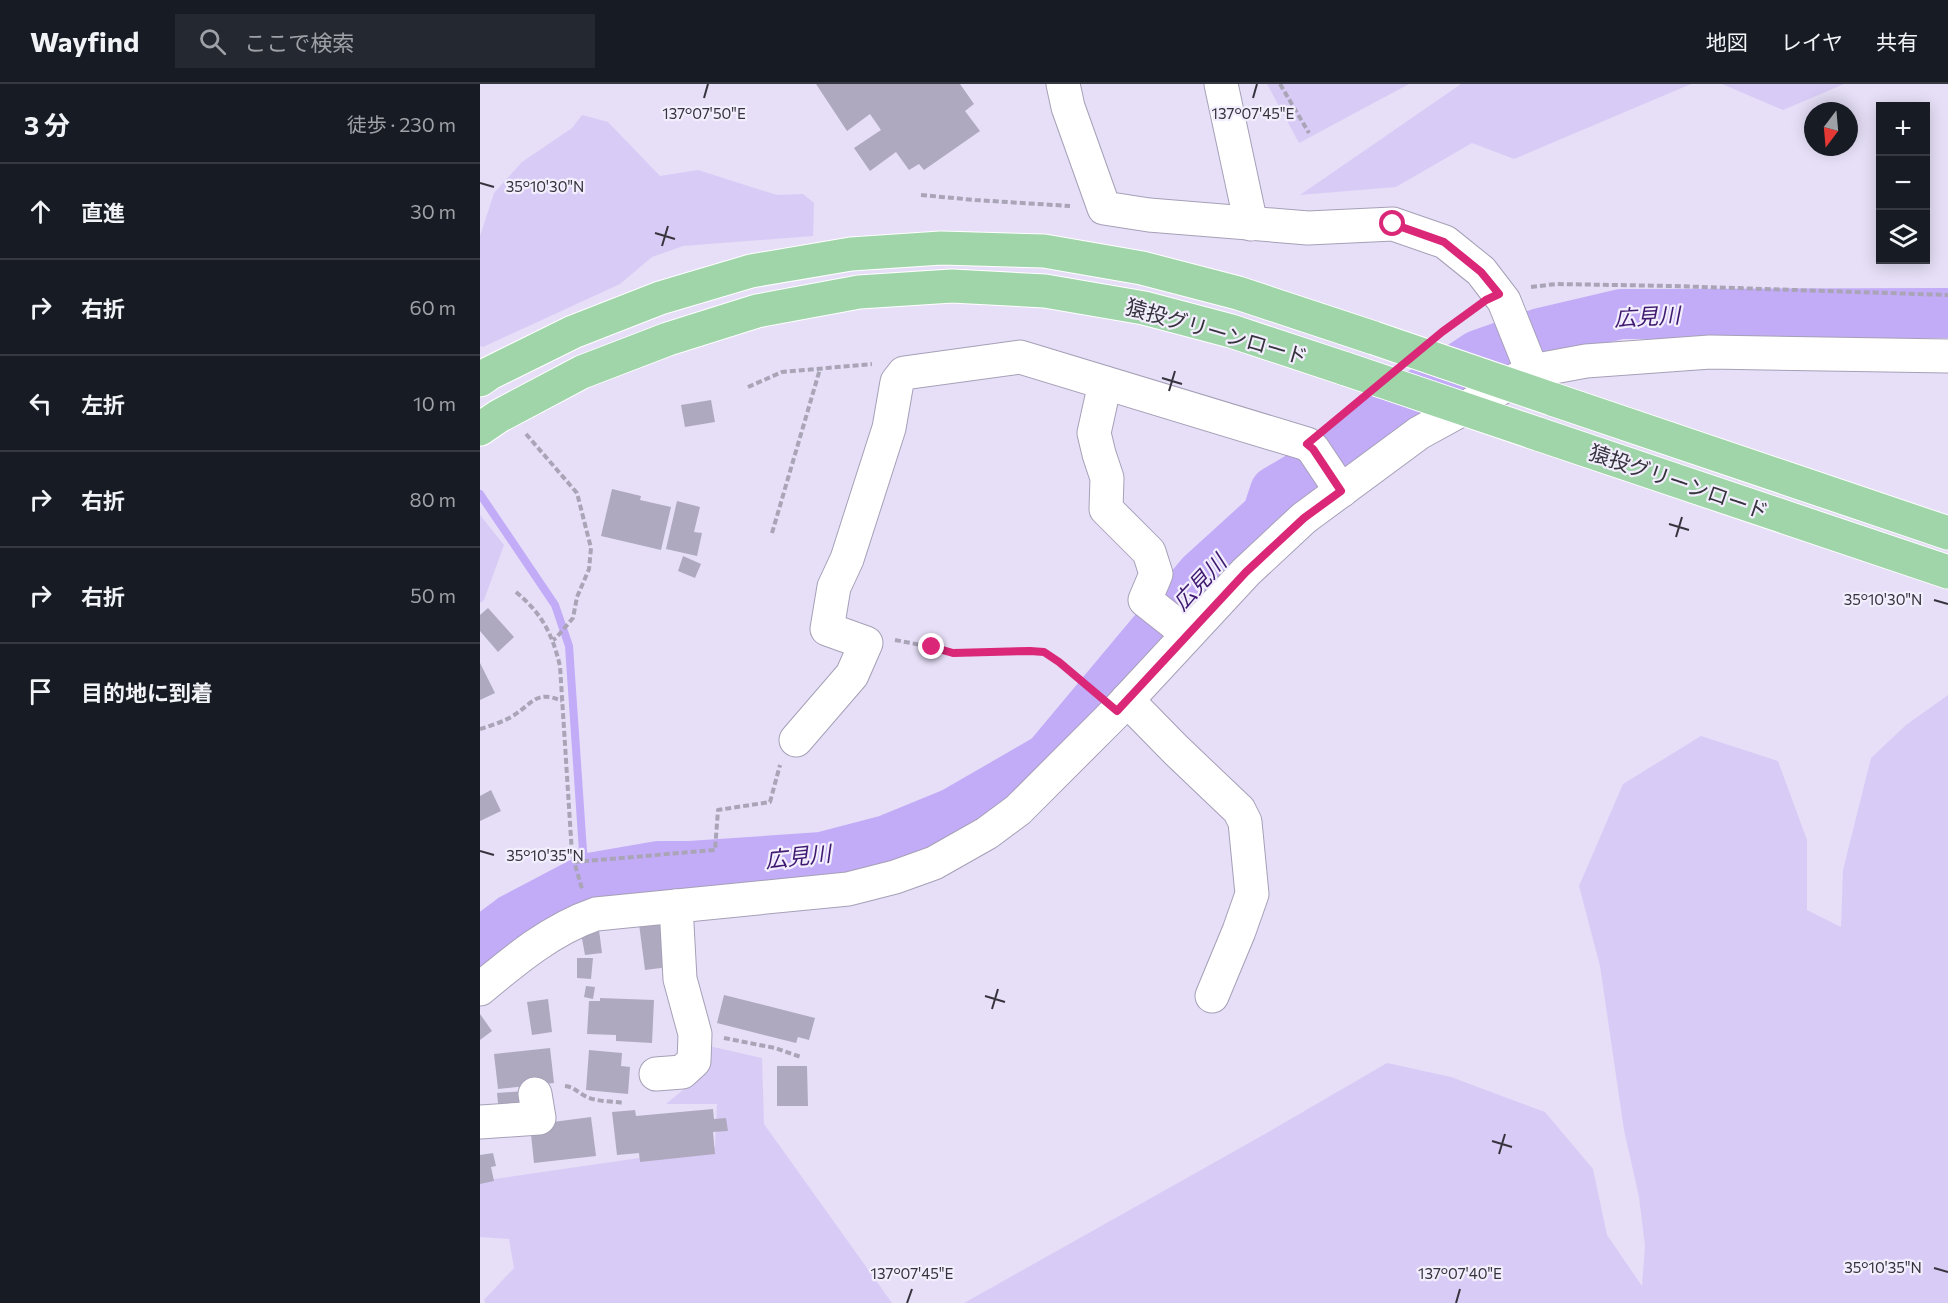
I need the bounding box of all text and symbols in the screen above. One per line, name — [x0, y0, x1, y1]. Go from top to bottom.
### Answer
search box — [175, 14, 595, 68]
text: Wayfind — [30, 24, 139, 58]
icon: search — [196, 25, 229, 58]
text: ここで検索 — [244, 29, 354, 56]
text: 地図 — [1706, 29, 1748, 54]
text: レイヤ — [1781, 29, 1843, 54]
text: 共有 — [1876, 29, 1918, 54]
north arrow — [1804, 102, 1858, 156]
map controls — [1876, 102, 1930, 264]
button: + — [1876, 102, 1930, 156]
text: 137°07'50"E — [662, 104, 746, 122]
text: 137°07'45"E — [1212, 104, 1294, 122]
text: 3 分 — [24, 109, 70, 140]
text: 徒歩 · 230 m — [347, 112, 456, 136]
button: − — [1876, 156, 1930, 210]
text: 35°10'30"N — [506, 177, 584, 195]
icon: ahead — [24, 195, 57, 228]
text: 直進 — [81, 199, 125, 226]
text: 30 m — [410, 199, 456, 223]
route start — [1379, 210, 1405, 236]
button: layers — [1876, 210, 1930, 264]
icon: right — [24, 291, 57, 324]
street label: 猿投グリーンロード — [1123, 293, 1311, 369]
text: 右折 — [81, 295, 125, 322]
text: 60 m — [410, 295, 456, 319]
water label: 広見川 — [1613, 301, 1683, 331]
icon: left — [24, 387, 57, 420]
text: 左折 — [81, 391, 125, 418]
text: 10 m — [413, 391, 456, 415]
street label: 猿投グリーンロード — [1586, 439, 1772, 523]
icon: right — [24, 483, 57, 516]
text: 右折 — [81, 487, 125, 514]
text: 80 m — [410, 487, 456, 511]
water label: 広見川 — [1167, 547, 1233, 615]
icon: right — [24, 579, 57, 612]
text: 右折 — [81, 583, 125, 610]
text: 50 m — [410, 583, 456, 607]
text: 35°10'30"N — [1844, 590, 1922, 608]
route end — [918, 633, 944, 659]
icon: arrive — [24, 675, 57, 708]
text: 目的地に到着 — [81, 679, 213, 706]
water label: 広見川 — [764, 839, 834, 873]
text: 35°10'35"N — [506, 846, 584, 864]
text: 35°10'35"N — [1844, 1258, 1922, 1276]
text: 137°07'45"E — [871, 1264, 953, 1282]
text: 137°07'40"E — [1418, 1264, 1502, 1282]

